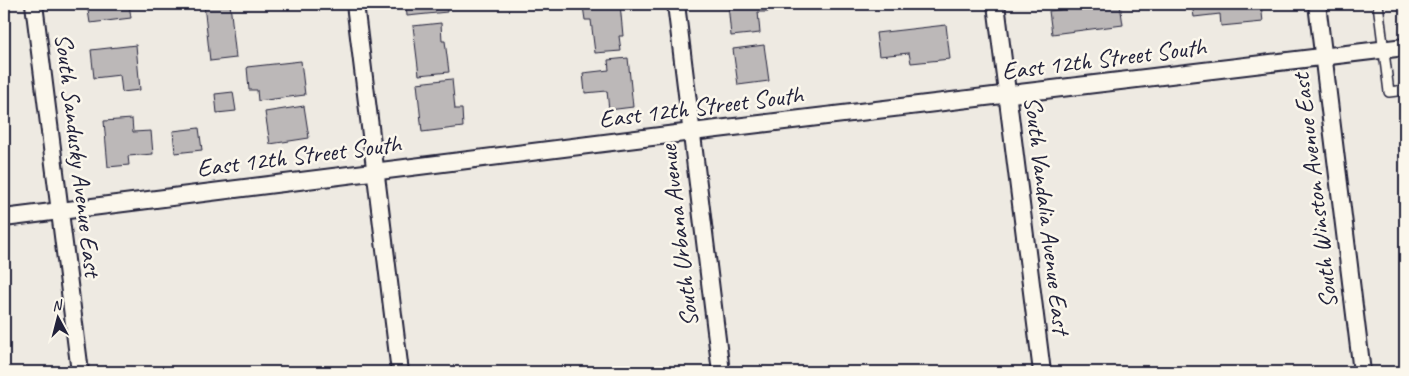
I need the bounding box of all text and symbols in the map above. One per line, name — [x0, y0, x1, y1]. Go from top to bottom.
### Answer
street label: East 12th Street South — [1000, 30, 1209, 87]
street label: South Sandusky Avenue East — [47, 31, 109, 281]
street label: South Winston Avenue East — [1284, 69, 1345, 310]
street label: East 12th Street South — [597, 78, 806, 135]
street label: South Vandalia Avenue East — [1017, 94, 1078, 339]
street label: East 12th Street South — [195, 127, 404, 184]
street label: South Urbana Avenue — [652, 141, 706, 329]
north arrow — [32, 294, 82, 344]
text: N — [51, 296, 64, 315]

